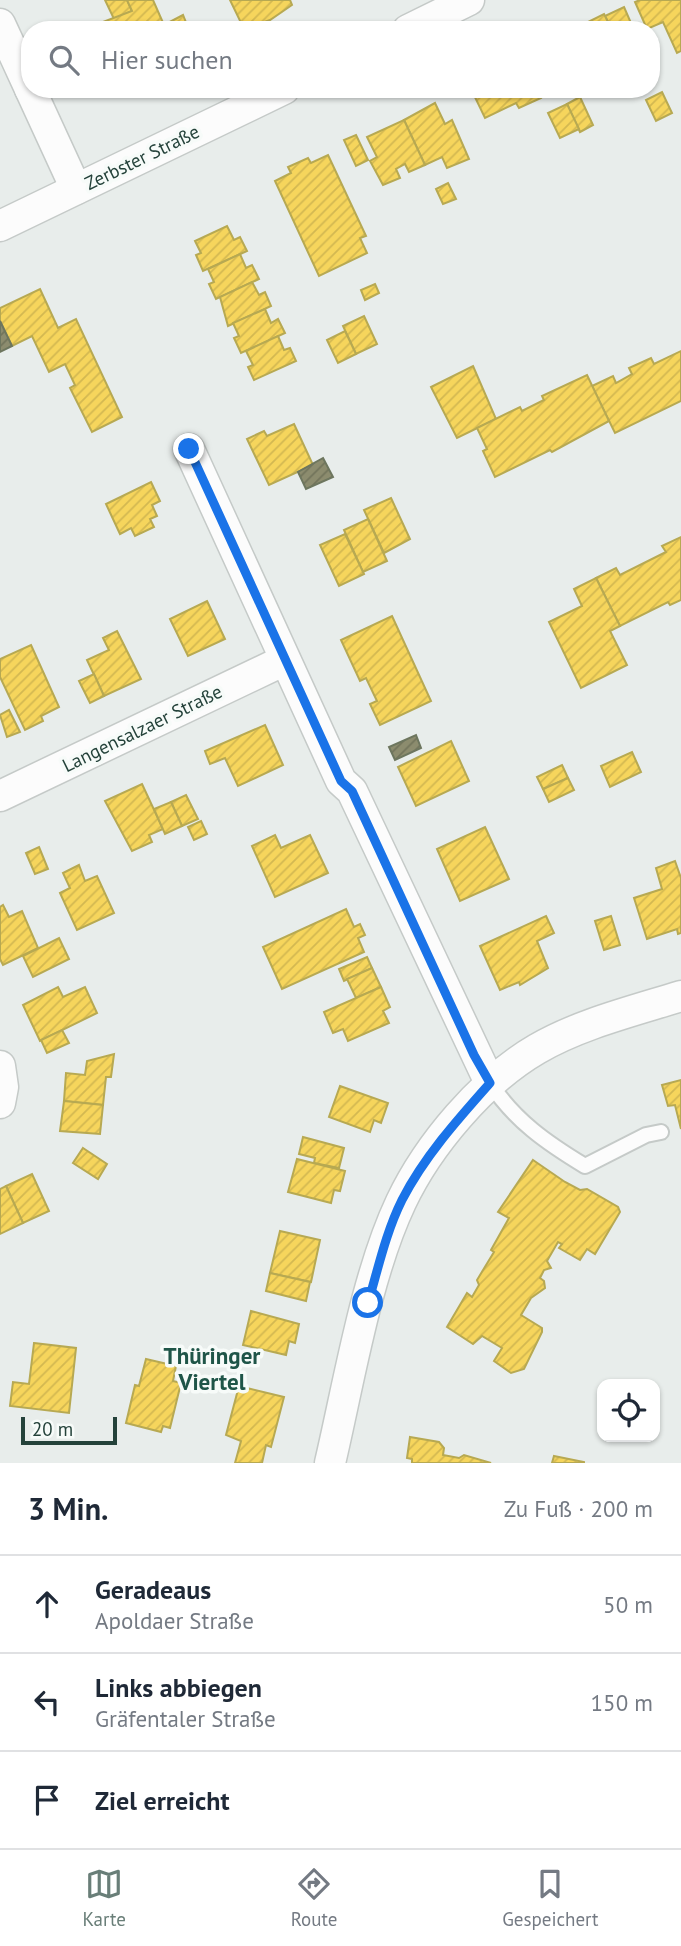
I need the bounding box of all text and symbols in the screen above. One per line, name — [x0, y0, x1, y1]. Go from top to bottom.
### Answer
search box — [21, 21, 660, 98]
icon: search — [45, 41, 83, 79]
text: Hier suchen — [101, 43, 233, 76]
street label: Zerbster Straße — [81, 119, 203, 195]
route end — [173, 433, 204, 464]
street label: Langensalzaer Straße — [58, 679, 226, 777]
route start — [352, 1287, 383, 1318]
district label: Thüringer Viertel — [164, 1341, 261, 1396]
map controls — [597, 1379, 660, 1442]
button: locate — [597, 1379, 660, 1442]
scale bar — [21, 1414, 117, 1446]
text: 20 m — [32, 1417, 73, 1441]
text: 3 Min. — [28, 1489, 108, 1528]
text: Zu Fuß · 200 m — [504, 1494, 653, 1523]
text: Geradeaus — [95, 1573, 211, 1606]
icon: ahead — [28, 1585, 66, 1623]
text: 50 m — [603, 1590, 653, 1619]
text: Apoldaer Straße — [95, 1606, 254, 1635]
text: Links abbiegen — [95, 1671, 262, 1704]
icon: left — [28, 1683, 66, 1721]
text: 150 m — [591, 1688, 653, 1717]
text: Gräfentaler Straße — [95, 1704, 276, 1733]
icon: arrive — [28, 1781, 66, 1819]
text: Ziel erreicht — [95, 1784, 230, 1817]
tab: Karte — [82, 1865, 126, 1931]
tab: Route — [291, 1865, 337, 1931]
tab: Gespeichert — [502, 1865, 599, 1931]

